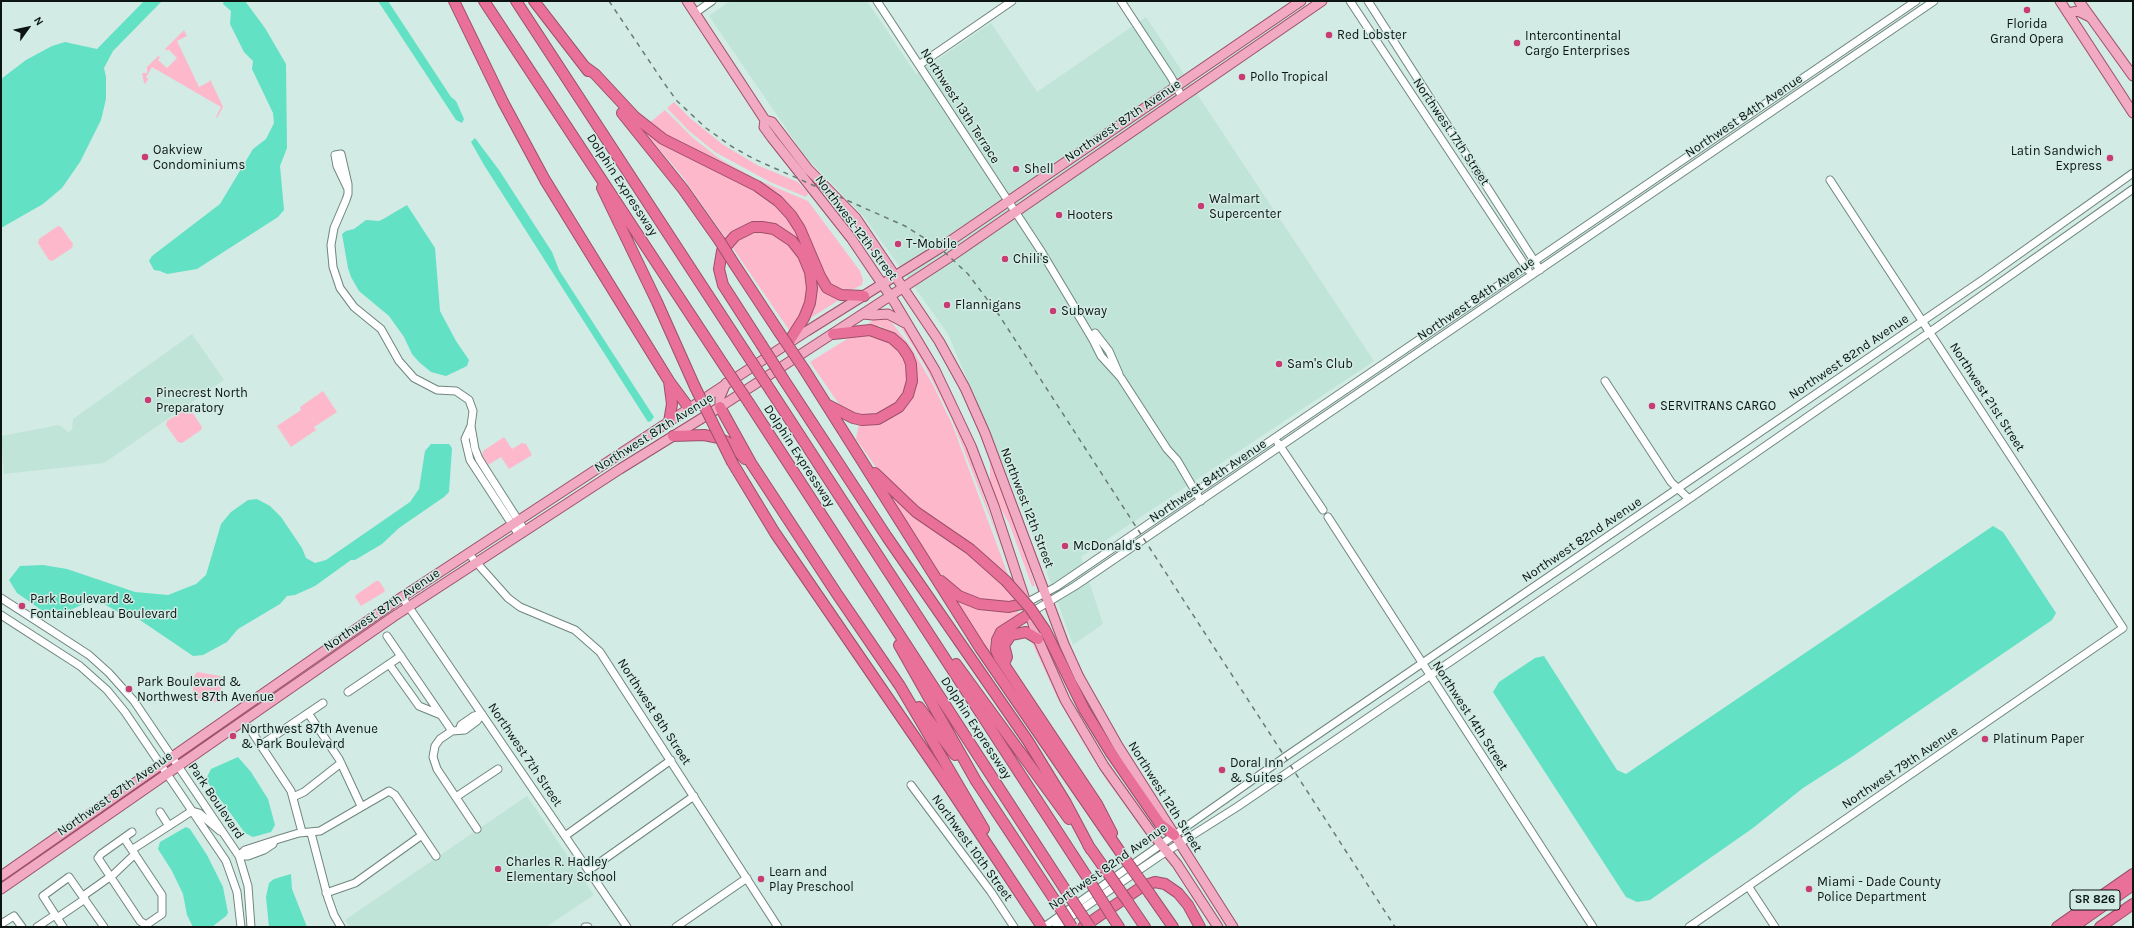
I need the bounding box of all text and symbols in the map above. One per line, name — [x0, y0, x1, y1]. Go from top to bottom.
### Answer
marker: Florida Grand Opera — [2022, 5, 2032, 15]
north arrow — [8, 8, 48, 48]
text: N — [31, 14, 46, 28]
place label: Florida Grand Opera — [1990, 16, 2064, 47]
place label: Red Lobster — [1337, 27, 1406, 43]
place label: Intercontinental Cargo Enterprises — [1525, 28, 1630, 59]
marker: Red Lobster — [1324, 30, 1334, 40]
marker: Intercontinental Cargo Enterprises — [1512, 38, 1522, 48]
street label: Northwest 13th Terrace — [917, 45, 1003, 167]
place label: Pollo Tropical — [1250, 69, 1328, 85]
street label: Northwest 84th Avenue — [1682, 71, 1806, 161]
marker: Pollo Tropical — [1237, 72, 1247, 82]
street label: Northwest 17th Street — [1409, 75, 1493, 189]
street label: Northwest 87th Avenue — [1062, 76, 1184, 166]
street label: Dolphin Expressway — [583, 131, 661, 239]
place label: Oakview Condominiums — [153, 142, 245, 173]
place label: Latin Sandwich Express — [2011, 143, 2102, 174]
marker: Oakview Condominiums — [140, 152, 150, 162]
marker: Latin Sandwich Express — [2105, 153, 2115, 163]
place label: Shell — [1024, 161, 1054, 177]
marker: Shell — [1011, 164, 1021, 174]
street label: Northwest 12th Street — [811, 172, 901, 284]
place label: Walmart Supercenter — [1209, 191, 1281, 222]
marker: Walmart Supercenter — [1196, 201, 1206, 211]
place label: Hooters — [1067, 207, 1113, 223]
marker: Hooters — [1054, 210, 1064, 220]
place label: T-Mobile — [906, 236, 957, 252]
marker: T-Mobile — [893, 239, 903, 249]
place label: Chili's — [1013, 251, 1049, 267]
marker: Chili's — [1000, 254, 1010, 264]
street label: Northwest 84th Avenue — [1414, 254, 1538, 344]
place label: Flannigans — [955, 297, 1021, 313]
marker: Flannigans — [942, 300, 952, 310]
place label: Subway — [1061, 303, 1107, 319]
marker: Subway — [1048, 306, 1058, 316]
street label: Northwest 82nd Avenue — [1786, 311, 1912, 403]
street label: Northwest 21st Street — [1946, 340, 2028, 454]
place label: Sam's Club — [1287, 356, 1353, 372]
marker: Sam's Club — [1274, 359, 1284, 369]
place label: Pinecrest North Preparatory — [156, 385, 248, 416]
street label: Northwest 87th Avenue — [592, 390, 716, 476]
marker: Pinecrest North Preparatory — [143, 395, 153, 405]
place label: SERVITRANS CARGO — [1660, 398, 1776, 414]
marker: SERVITRANS CARGO — [1647, 401, 1657, 411]
street label: Dolphin Expressway — [760, 402, 838, 510]
street label: Northwest 84th Avenue — [1146, 436, 1270, 526]
street label: Northwest 12th Street — [997, 446, 1057, 570]
street label: Northwest 82nd Avenue — [1519, 494, 1645, 586]
place label: McDonald's — [1073, 538, 1141, 554]
marker: McDonald's — [1060, 541, 1070, 551]
street label: Northwest 87th Avenue — [321, 565, 443, 655]
place label: Park Boulevard & Fontainebleau Boulevard — [30, 591, 177, 622]
marker: Park Boulevard & Fontainebleau Boulevard — [17, 601, 27, 611]
street label: Northwest 8th Street — [614, 656, 694, 768]
street label: Northwest 14th Street — [1429, 658, 1511, 774]
place label: Park Boulevard & Northwest 87th Avenue — [137, 674, 274, 705]
street label: Dolphin Expressway — [937, 674, 1015, 782]
marker: Park Boulevard & Northwest 87th Avenue — [124, 684, 134, 694]
street label: Northwest 7th Street — [484, 700, 566, 810]
place label: Northwest 87th Avenue & Park Boulevard — [241, 721, 378, 752]
street label: Northwest 79th Avenue — [1839, 723, 1961, 813]
marker: Northwest 87th Avenue & Park Boulevard — [228, 731, 238, 741]
place label: Platinum Paper — [1993, 731, 2084, 747]
marker: Platinum Paper — [1980, 734, 1990, 744]
street label: Northwest 12th Street — [1125, 739, 1205, 855]
street label: Northwest 87th Avenue — [54, 748, 176, 840]
place label: Doral Inn & Suites — [1230, 755, 1284, 786]
street label: Park Boulevard — [185, 760, 247, 842]
marker: Doral Inn & Suites — [1217, 765, 1227, 775]
street label: Northwest 10th Street — [928, 792, 1016, 904]
street label: Northwest 82nd Avenue — [1046, 820, 1170, 914]
place label: Charles R. Hadley Elementary School — [506, 854, 616, 885]
marker: Charles R. Hadley Elementary School — [493, 864, 503, 874]
place label: Learn and Play Preschool — [769, 864, 854, 895]
marker: Learn and Play Preschool — [756, 874, 766, 884]
place label: Miami - Dade County Police Department — [1817, 874, 1941, 905]
marker: Miami - Dade County Police Department — [1804, 884, 1814, 894]
road number: SR 826 — [2070, 890, 2120, 910]

